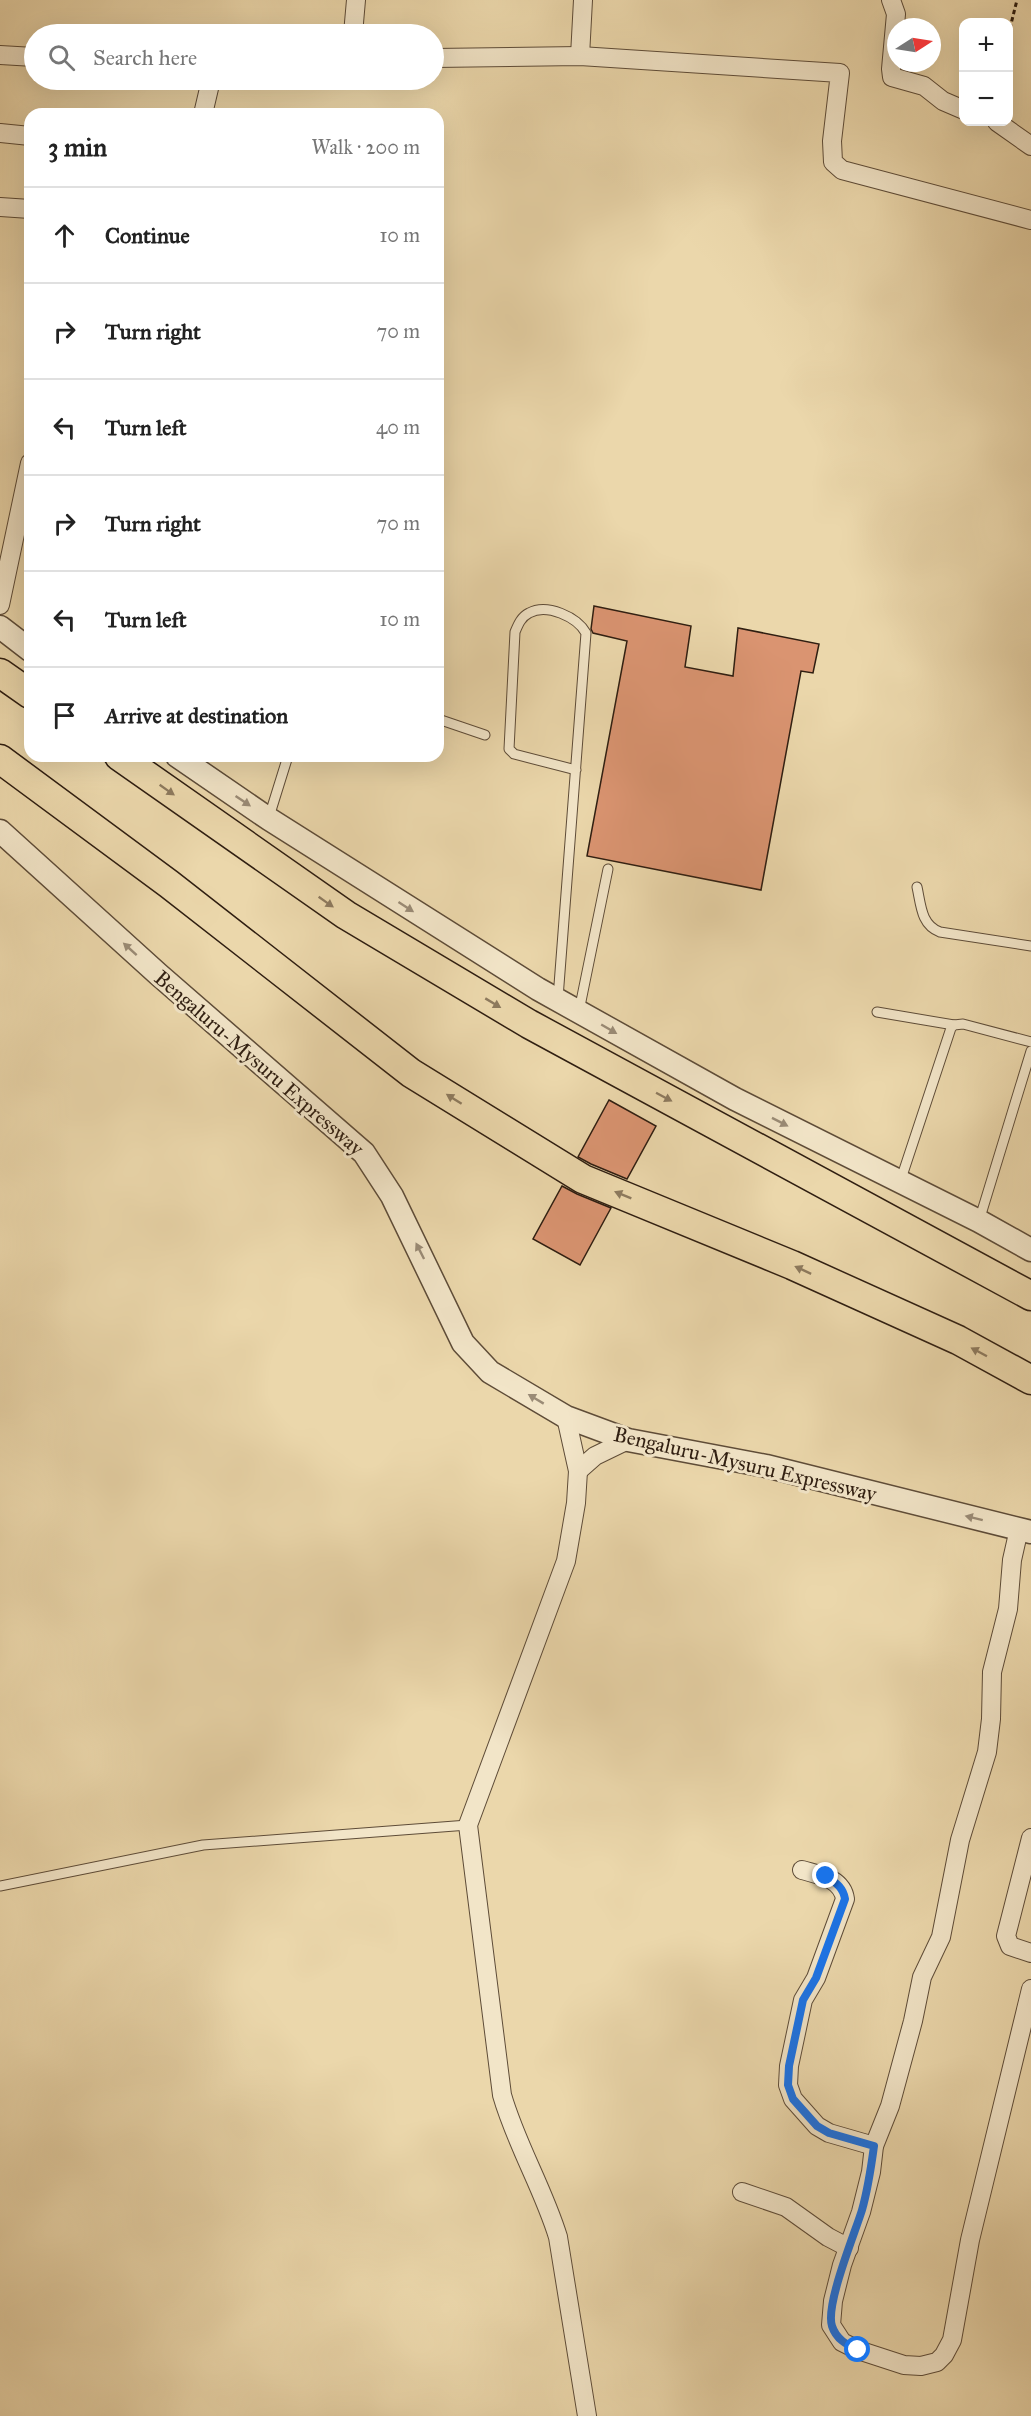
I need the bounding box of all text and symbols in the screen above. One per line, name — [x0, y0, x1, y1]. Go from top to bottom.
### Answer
north arrow — [887, 18, 941, 72]
map controls — [959, 18, 1013, 126]
button: + — [959, 18, 1013, 72]
search box — [24, 24, 444, 90]
icon: search — [45, 41, 78, 74]
text: Search here — [93, 44, 197, 71]
button: − — [959, 72, 1013, 126]
text: 3 min — [48, 131, 107, 163]
text: Walk · 200 m — [312, 135, 420, 159]
icon: ahead — [48, 219, 81, 252]
text: Continue — [105, 222, 190, 249]
text: 10 m — [379, 223, 420, 247]
icon: right — [48, 315, 81, 348]
text: Turn right — [105, 318, 201, 345]
text: 70 m — [377, 319, 420, 343]
icon: left — [48, 411, 81, 444]
text: Turn left — [105, 414, 187, 441]
text: 40 m — [376, 415, 420, 439]
icon: right — [48, 507, 81, 540]
text: Turn right — [105, 510, 201, 537]
text: 70 m — [377, 511, 420, 535]
icon: left — [48, 603, 81, 636]
text: Turn left — [105, 606, 187, 633]
text: 10 m — [379, 607, 420, 631]
icon: arrive — [48, 699, 81, 732]
text: Arrive at destination — [105, 702, 288, 729]
one-way arrow — [158, 784, 174, 796]
one-way arrow — [234, 795, 250, 807]
one-way arrow — [319, 895, 334, 907]
one-way arrow — [398, 901, 414, 912]
one-way arrow — [123, 943, 138, 956]
street label: Bengaluru-Mysuru Expressway — [149, 965, 370, 1162]
one-way arrow — [485, 997, 501, 1008]
one-way arrow — [601, 1024, 618, 1034]
one-way arrow — [656, 1092, 673, 1102]
one-way arrow — [445, 1094, 462, 1105]
one-way arrow — [772, 1118, 789, 1127]
one-way arrow — [613, 1190, 631, 1200]
one-way arrow — [415, 1242, 425, 1259]
one-way arrow — [794, 1265, 811, 1274]
one-way arrow — [971, 1347, 988, 1357]
one-way arrow — [528, 1394, 544, 1405]
street label: Bengaluru-Mysuru Expressway — [611, 1421, 880, 1507]
one-way arrow — [965, 1513, 983, 1523]
route end — [812, 1862, 838, 1888]
route start — [844, 2336, 870, 2362]

